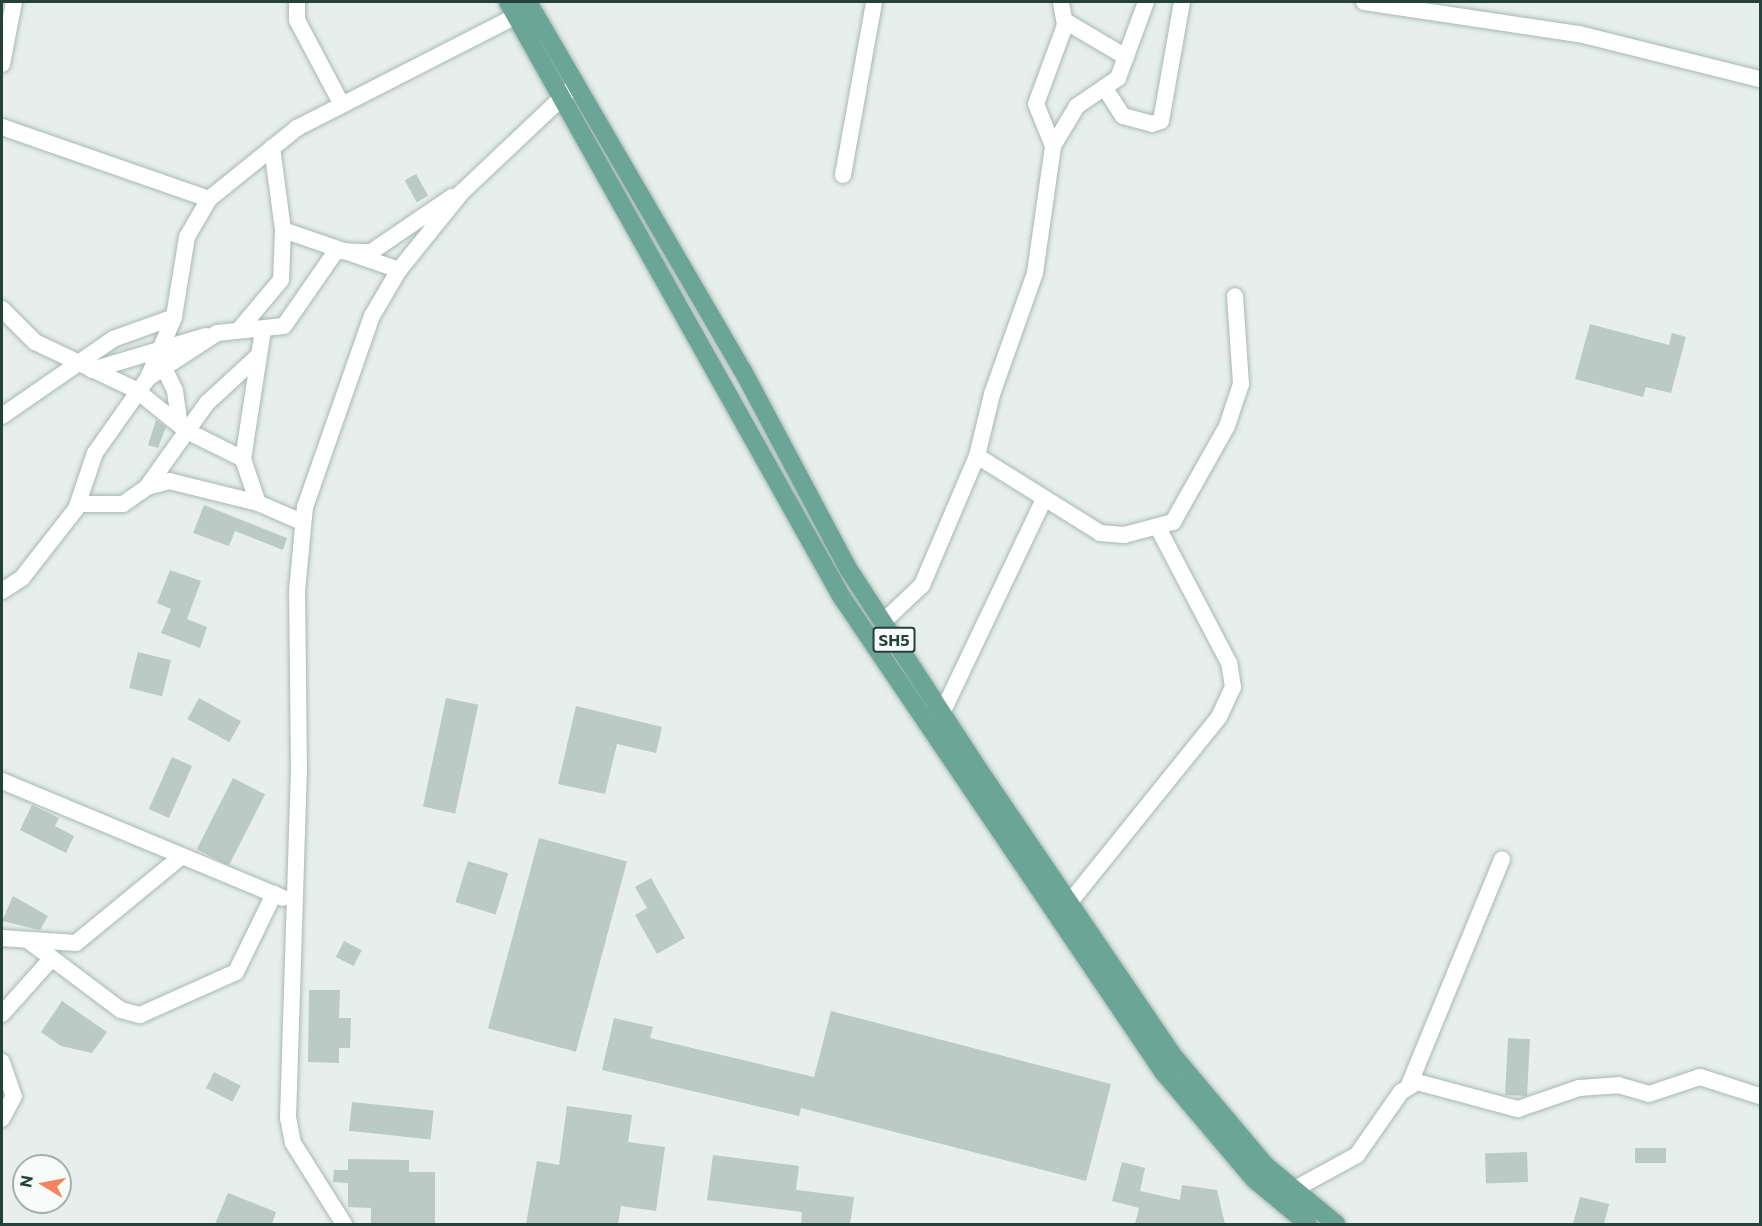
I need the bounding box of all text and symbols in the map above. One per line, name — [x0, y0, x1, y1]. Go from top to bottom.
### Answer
road number: SH5 — [872, 627, 916, 653]
north arrow — [12, 1154, 72, 1214]
text: N — [15, 1174, 36, 1189]

